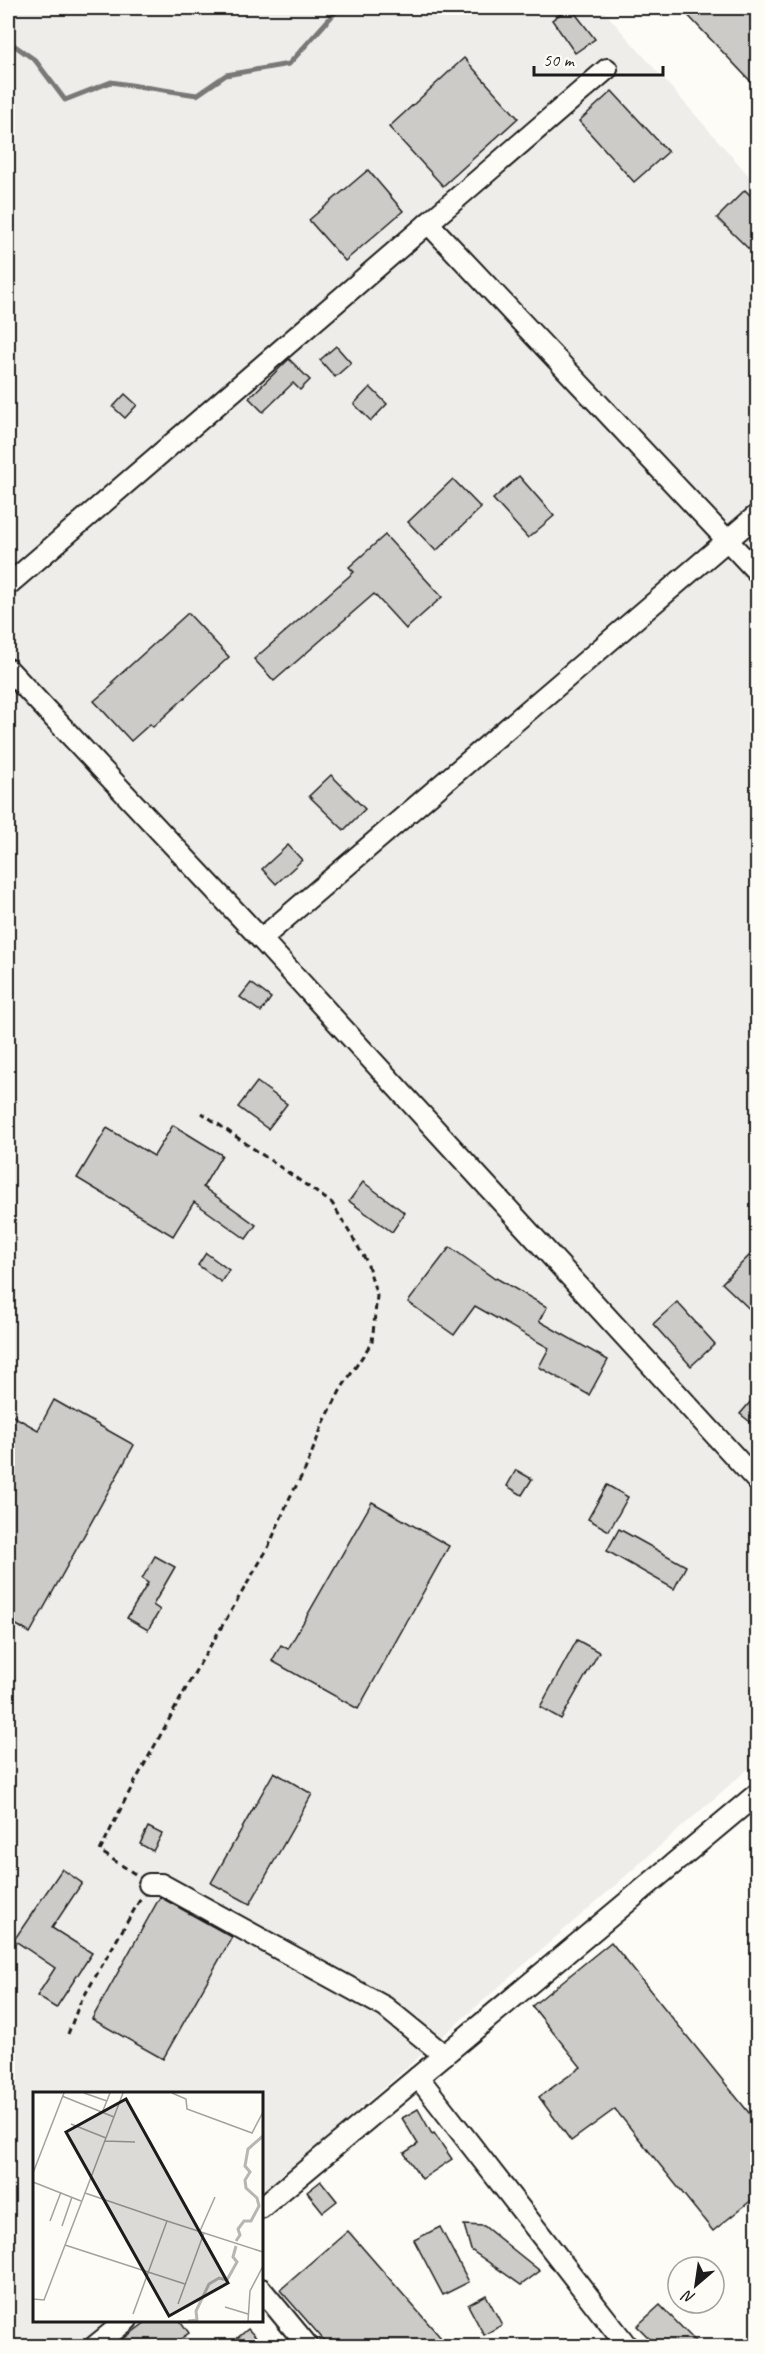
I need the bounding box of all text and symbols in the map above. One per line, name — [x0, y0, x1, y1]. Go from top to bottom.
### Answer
scale bar — [534, 39, 663, 77]
text: 50 m — [543, 49, 576, 71]
inset map — [33, 2092, 262, 2321]
north arrow — [666, 2255, 726, 2315]
text: N — [677, 2285, 698, 2308]

